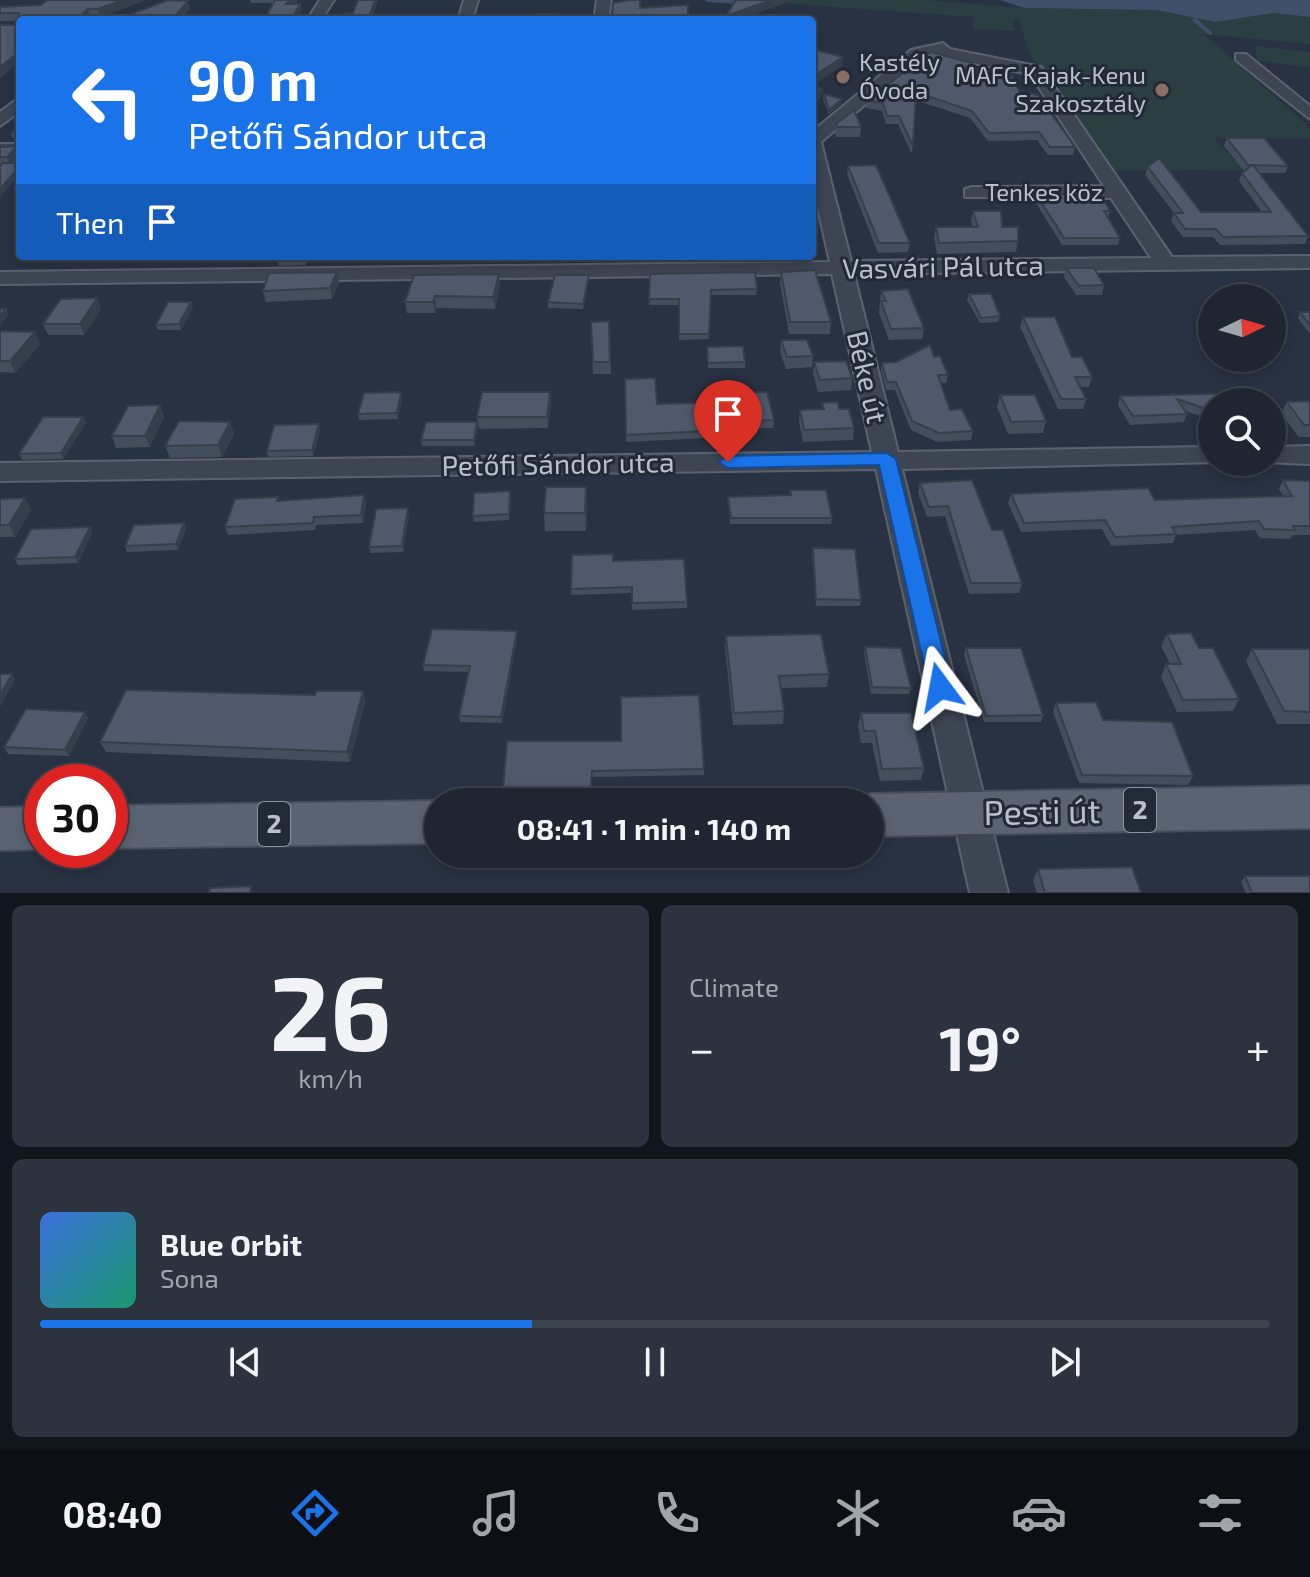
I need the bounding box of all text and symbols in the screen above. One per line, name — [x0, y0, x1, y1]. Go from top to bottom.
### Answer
text: 90 m — [188, 45, 318, 112]
place label: Kastély Óvoda — [859, 47, 940, 104]
icon: left — [56, 48, 160, 152]
place label: MAFC Kajak-Kenu Szakosztály — [955, 60, 1146, 117]
marker: Kastély Óvoda — [834, 68, 852, 86]
marker: MAFC Kajak-Kenu Szakosztály — [1153, 81, 1171, 99]
text: Petőfi Sándor utca — [188, 113, 488, 156]
street label: Tenkes köz — [985, 177, 1103, 206]
icon: arrive — [140, 200, 184, 244]
text: Then — [56, 204, 124, 240]
street label: Vasvári Pál utca — [842, 247, 1044, 285]
north arrow — [1198, 284, 1286, 372]
map controls — [1198, 284, 1286, 476]
street label: Béke út — [841, 327, 895, 426]
pin — [694, 380, 762, 462]
button: search — [1198, 388, 1286, 476]
icon: arrive — [706, 392, 750, 436]
street label: Petőfi Sándor utca — [441, 444, 675, 482]
position arrow — [898, 645, 982, 729]
speed limit sign: 30 — [24, 764, 128, 868]
road number: 2 — [1124, 788, 1156, 832]
street label: Pesti út — [983, 789, 1101, 832]
road number: 2 — [258, 802, 290, 846]
text: 08:41 · 1 min · 140 m — [517, 810, 791, 846]
text: 26 — [270, 947, 391, 1072]
text: Climate — [689, 971, 779, 1002]
text: 19° — [939, 1011, 1021, 1083]
text: − — [689, 1021, 715, 1074]
text: + — [1246, 1021, 1270, 1074]
text: km/h — [298, 1062, 363, 1093]
text: Blue Orbit — [160, 1226, 302, 1262]
text: Sona — [160, 1262, 219, 1293]
icon: previous — [223, 1340, 267, 1384]
icon: pause — [633, 1340, 677, 1384]
icon: next — [1043, 1340, 1087, 1384]
icon: directions — [287, 1485, 343, 1541]
icon: music — [468, 1485, 524, 1541]
icon: phone — [649, 1485, 705, 1541]
icon: climate — [830, 1485, 886, 1541]
icon: car — [1011, 1485, 1067, 1541]
icon: filters — [1192, 1485, 1248, 1541]
text: 08:40 — [62, 1492, 162, 1535]

